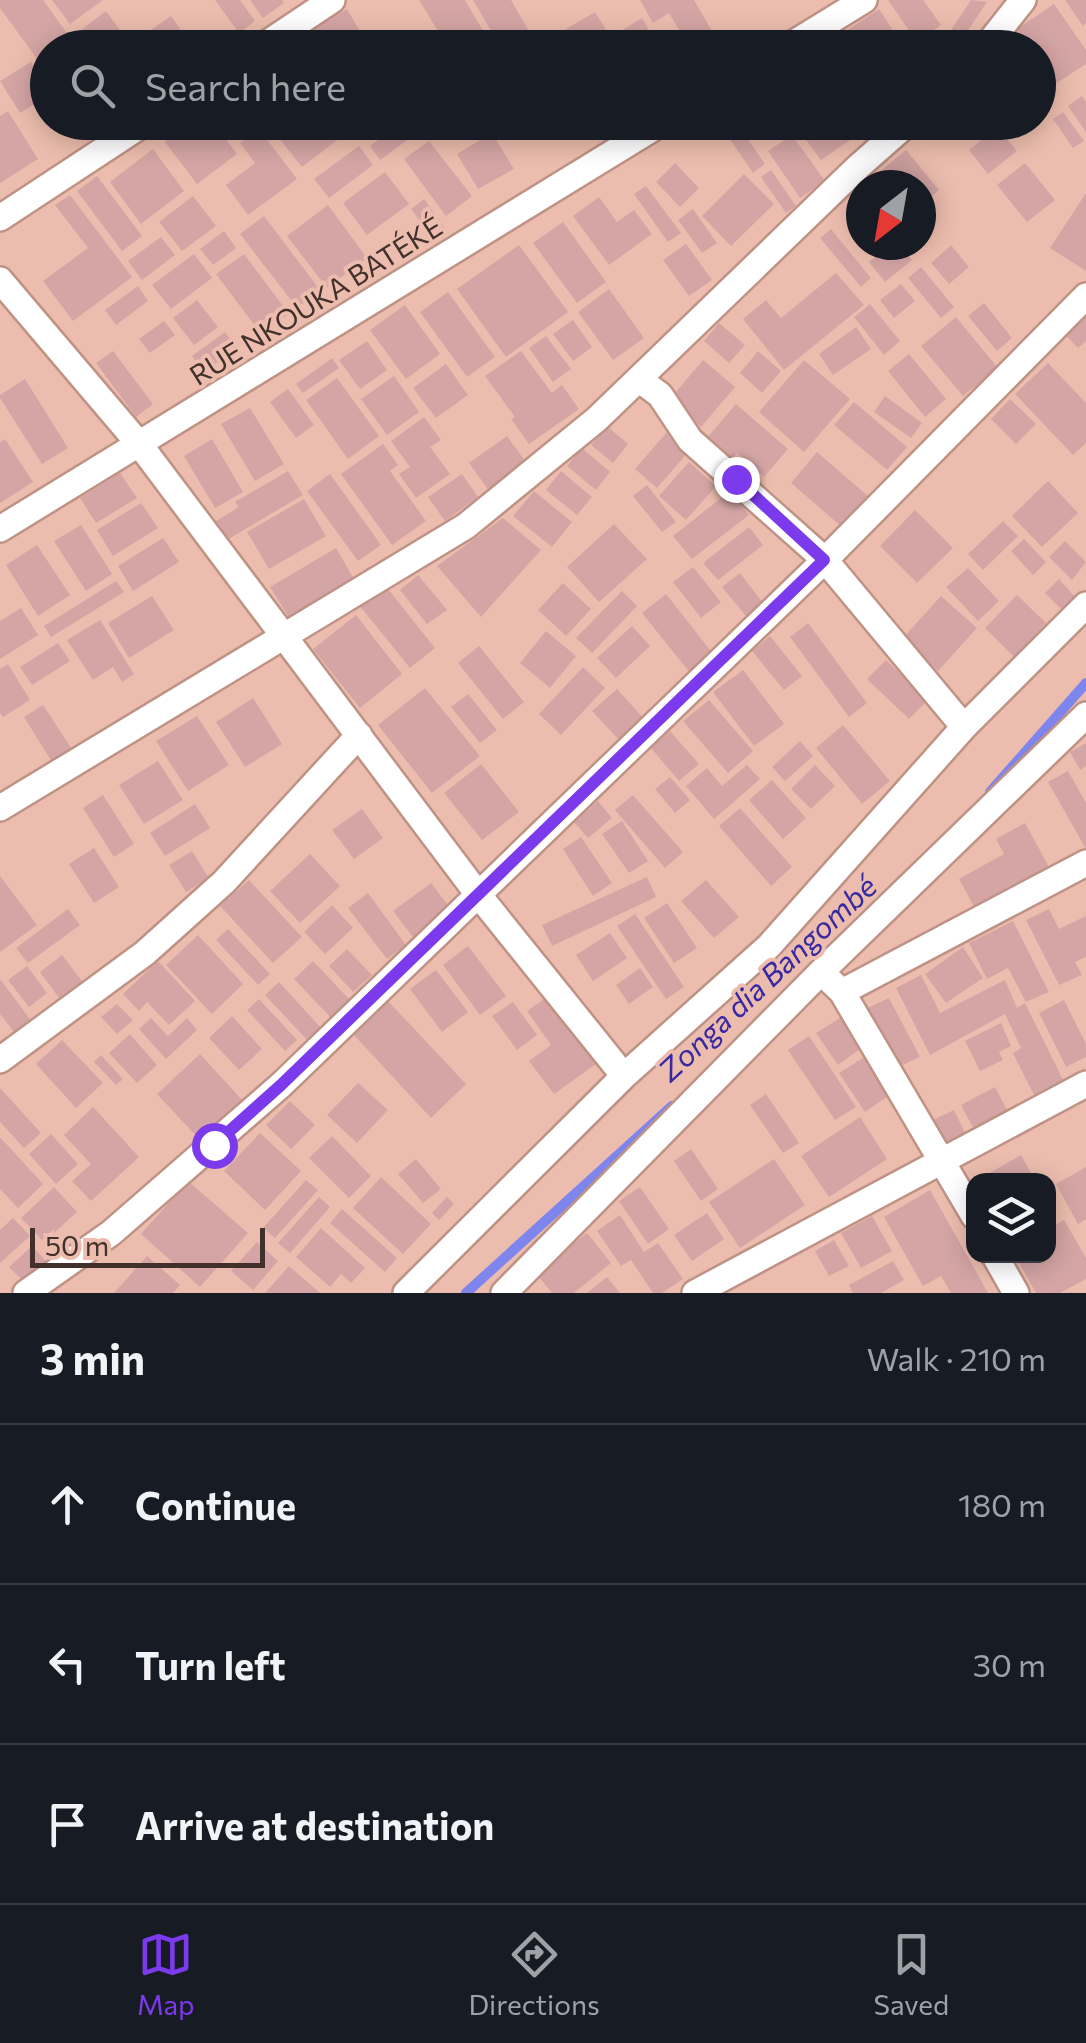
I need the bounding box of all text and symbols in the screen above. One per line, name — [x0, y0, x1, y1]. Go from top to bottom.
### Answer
search box — [30, 30, 1056, 140]
icon: search — [65, 58, 120, 113]
text: Search here — [145, 62, 346, 109]
north arrow — [846, 170, 936, 260]
street label: RUE NKOUKA BATÉKÉ — [183, 209, 448, 392]
route end — [714, 457, 760, 503]
water label: Zonga dia Bangombé — [649, 866, 884, 1089]
route start — [192, 1123, 238, 1169]
map controls — [966, 1173, 1056, 1263]
button: layers — [966, 1173, 1056, 1263]
scale bar — [30, 1223, 265, 1268]
text: 50 m — [45, 1228, 109, 1262]
text: 3 min — [40, 1332, 145, 1384]
text: Walk · 210 m — [867, 1338, 1046, 1378]
icon: ahead — [40, 1477, 95, 1532]
text: Continue — [135, 1481, 296, 1528]
text: 180 m — [958, 1484, 1046, 1524]
icon: left — [40, 1637, 95, 1692]
text: Turn left — [135, 1641, 286, 1688]
text: 30 m — [973, 1644, 1046, 1684]
icon: arrive — [40, 1797, 95, 1852]
text: Arrive at destination — [135, 1801, 494, 1848]
tab: Map — [137, 1927, 195, 2021]
tab: Directions — [468, 1927, 600, 2021]
tab: Saved — [874, 1927, 949, 2021]

